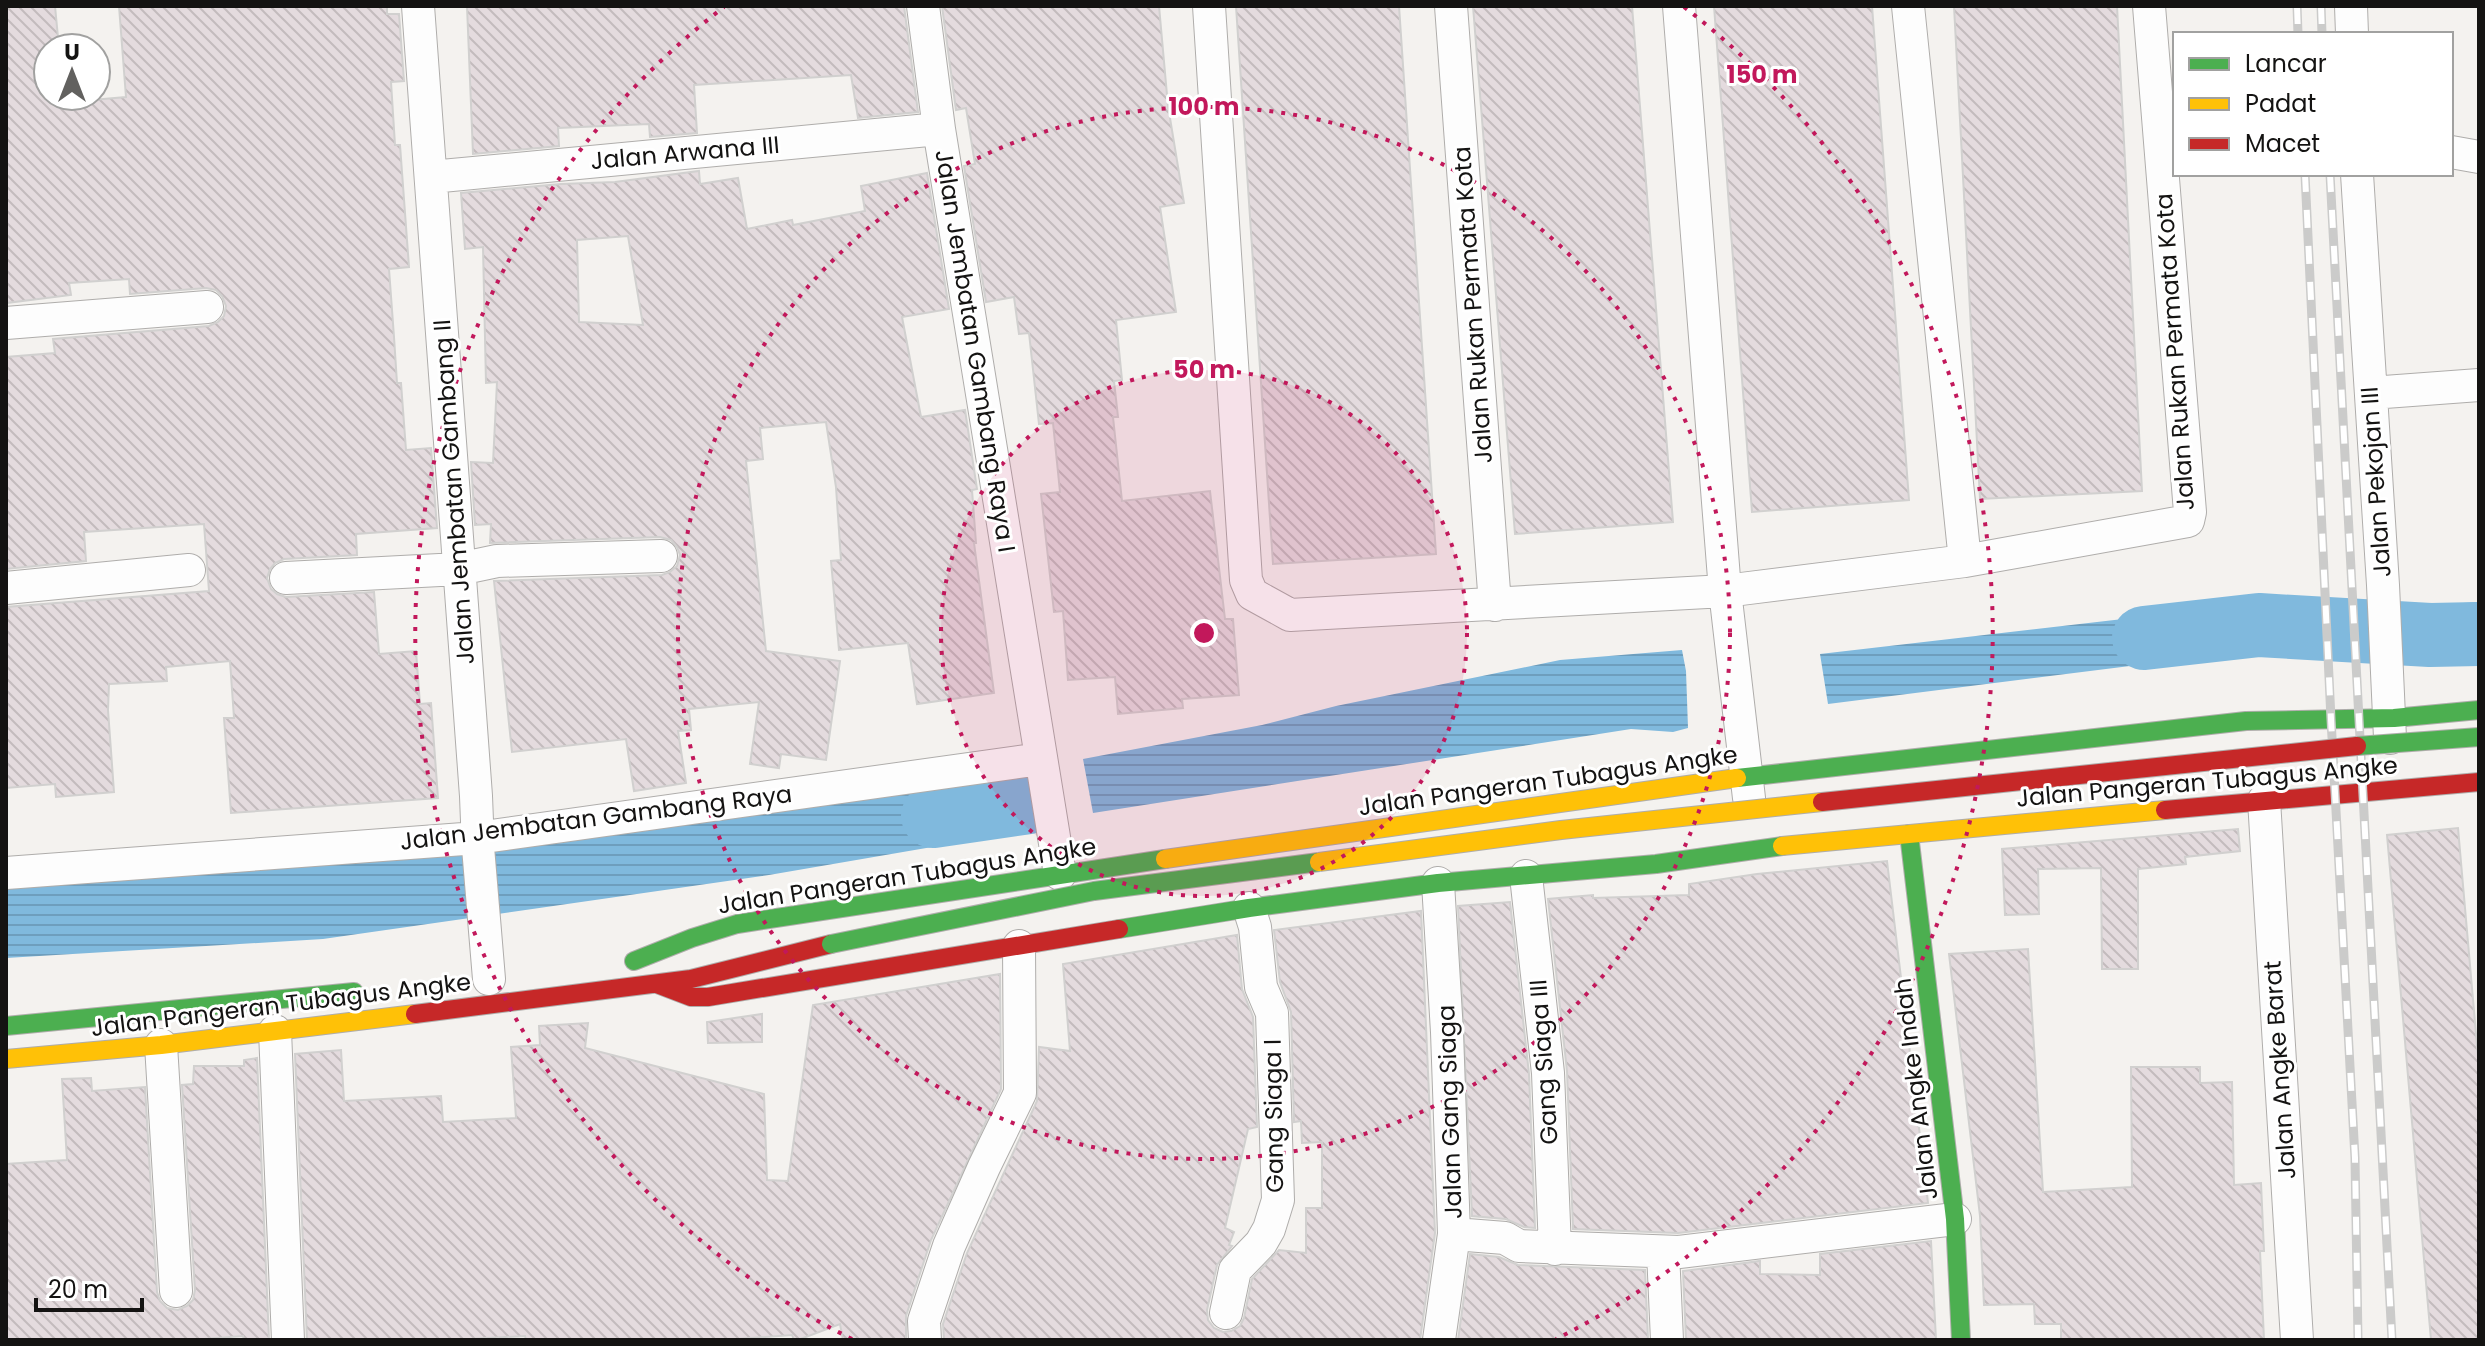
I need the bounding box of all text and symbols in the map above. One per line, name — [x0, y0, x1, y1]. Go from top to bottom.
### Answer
north arrow — [32, 32, 112, 112]
legend — [2173, 32, 2453, 176]
text: U — [64, 37, 80, 68]
text: Lancar — [2245, 47, 2327, 80]
text: 150 m — [1727, 58, 1797, 91]
text: Padat — [2245, 87, 2316, 120]
text: 100 m — [1169, 90, 1239, 123]
text: Macet — [2245, 127, 2320, 160]
street label: Jalan Arwana III — [589, 128, 781, 177]
street label: Jalan Rukan Permata Kota — [1445, 145, 1500, 465]
street label: Jalan Jembatan Gambang Raya I — [927, 147, 1024, 555]
street label: Jalan Rukan Permata Kota — [2147, 192, 2202, 512]
street label: Jalan Jembatan Gambang II — [425, 318, 482, 666]
text: 50 m — [1173, 353, 1235, 386]
street label: Jalan Pekojan III — [2352, 386, 2399, 578]
centre of rings — [1190, 619, 1218, 647]
street label: Jalan Pangeran Tubagus Angke — [1356, 738, 1740, 823]
street label: Jalan Pangeran Tubagus Angke — [2015, 748, 2399, 815]
street label: Jalan Jembatan Gambang Raya — [398, 777, 794, 858]
street label: Jalan Pangeran Tubagus Angke — [715, 829, 1098, 922]
street label: Jalan Angke Barat — [2255, 960, 2304, 1180]
street label: Jalan Pangeran Tubagus Angke — [89, 965, 473, 1044]
street label: Jalan Angke Indah — [1886, 976, 1945, 1202]
street label: Gang Siaga III — [1521, 978, 1566, 1146]
street label: Jalan Gang Siaga — [1429, 1004, 1470, 1220]
street label: Gang Siaga I — [1256, 1039, 1291, 1193]
scale bar — [36, 1262, 142, 1312]
text: 20 m — [48, 1273, 108, 1306]

